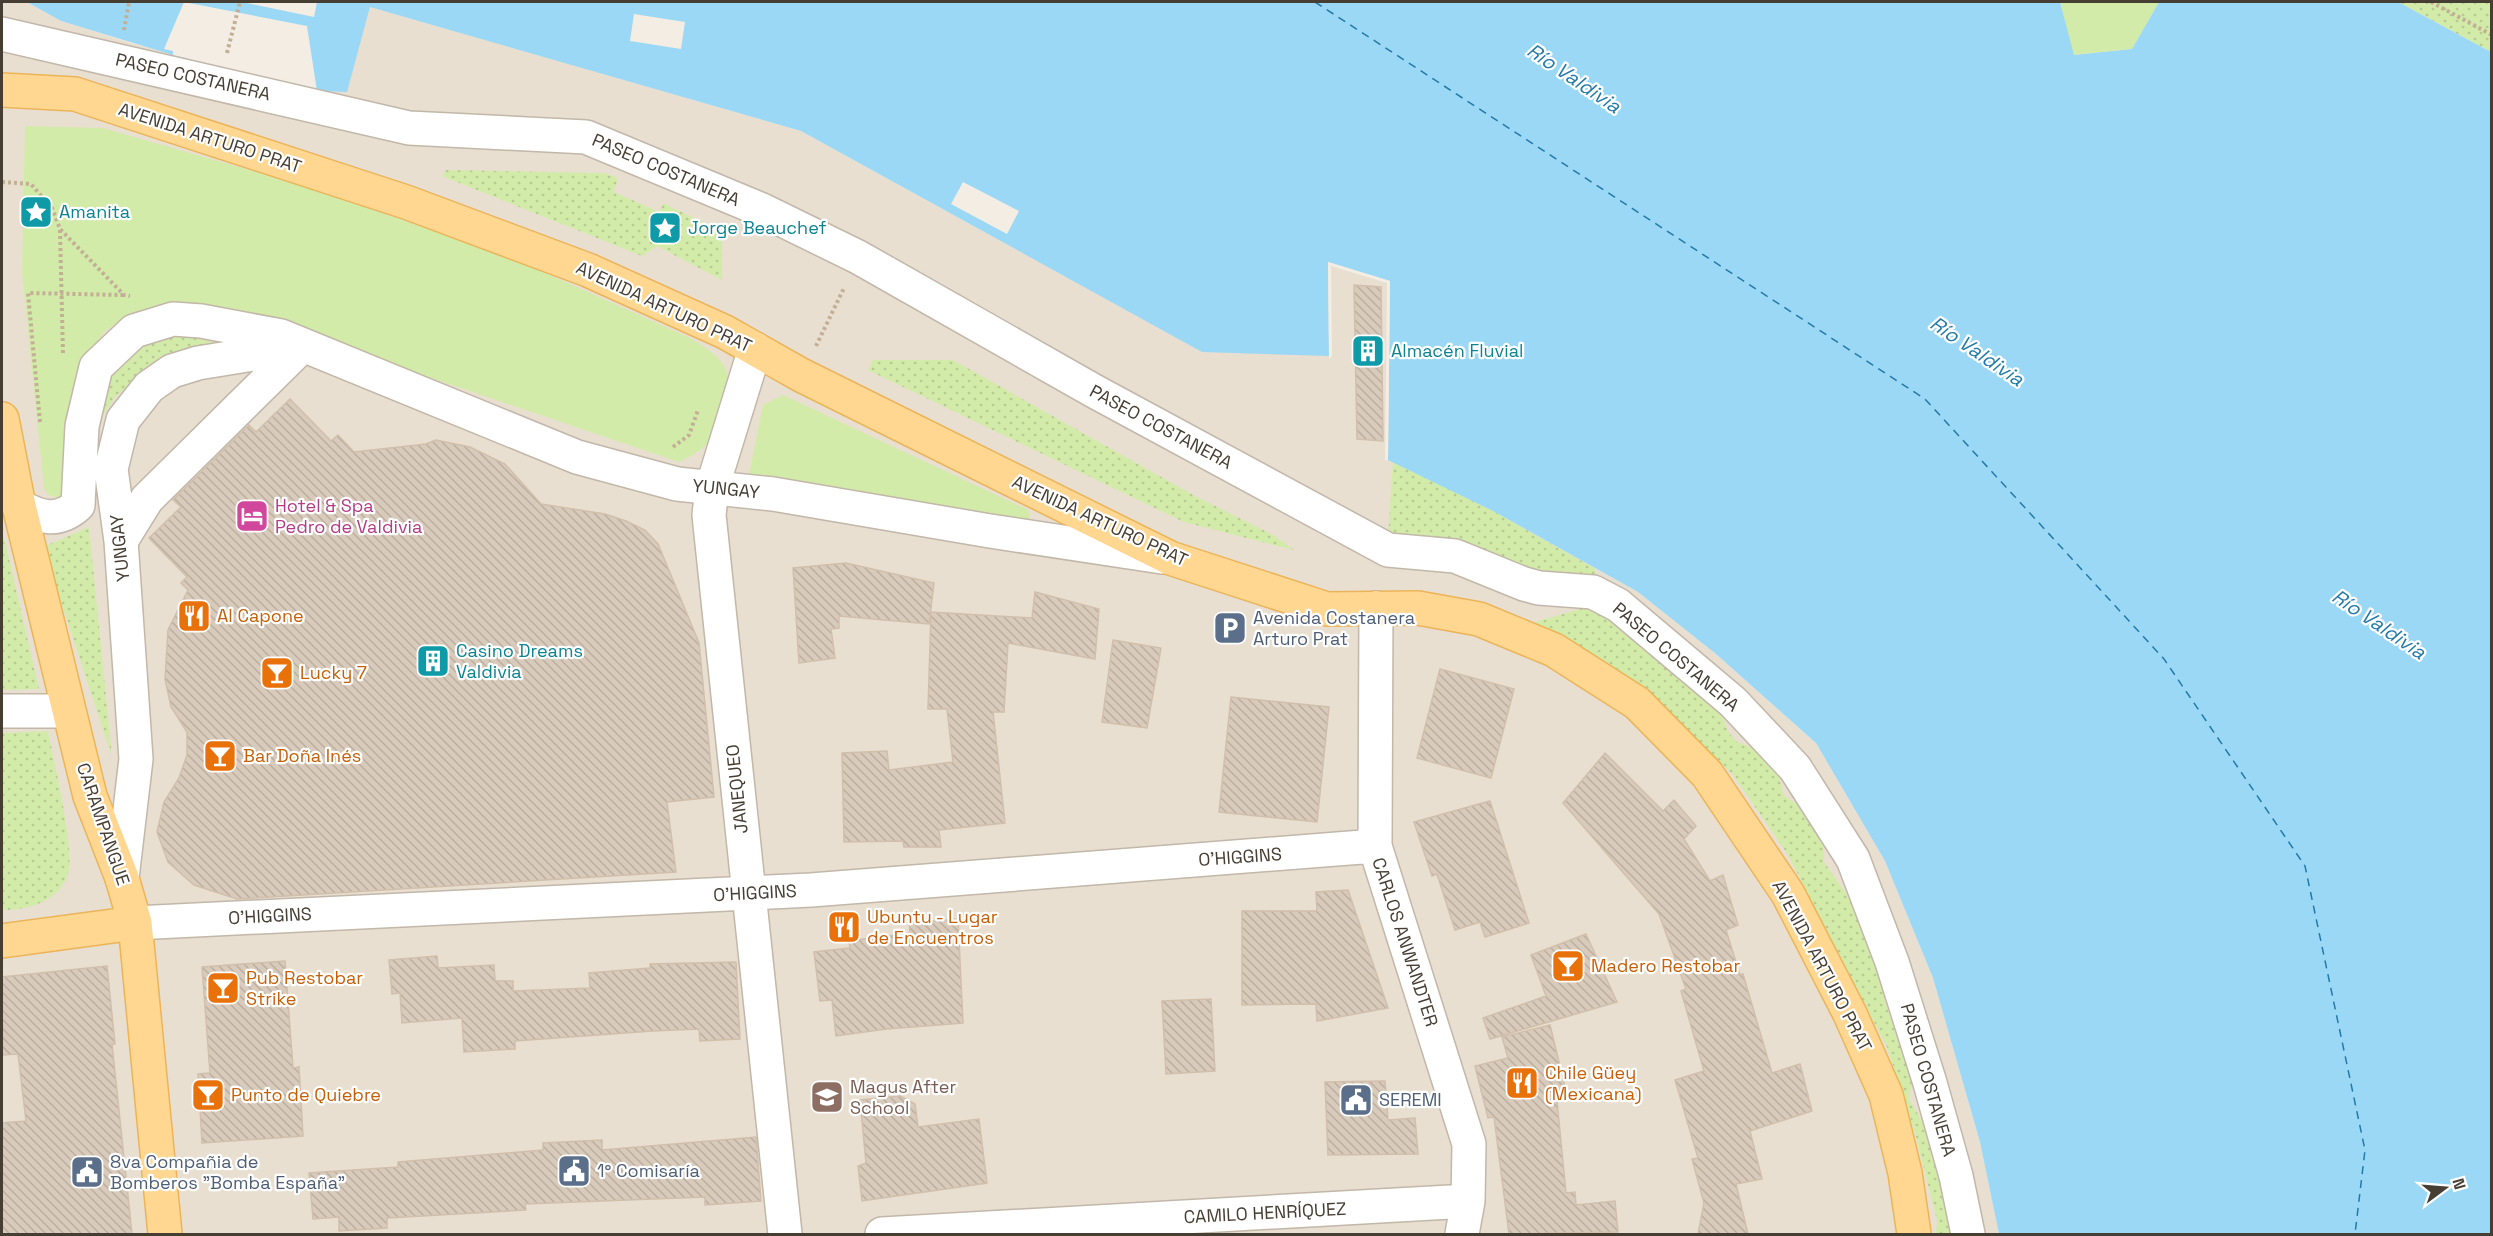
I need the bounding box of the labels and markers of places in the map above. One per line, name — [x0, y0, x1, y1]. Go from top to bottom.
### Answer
place icon: Amanita — [18, 194, 54, 230]
place label: Amanita — [59, 200, 130, 223]
place icon: Jorge Beauchef — [647, 210, 683, 246]
place label: Jorge Beauchef — [688, 216, 826, 239]
building icon: Almacén Fluvial — [1350, 333, 1386, 369]
place label: Almacén Fluvial — [1391, 339, 1523, 362]
place label: Hotel & Spa Pedro de Valdivia — [275, 494, 422, 538]
hotel icon: Hotel & Spa Pedro de Valdivia — [234, 498, 270, 534]
restaurant icon: Al Capone — [176, 598, 212, 634]
place label: Al Capone — [217, 604, 304, 627]
place label: Avenida Costanera Arturo Prat — [1253, 606, 1415, 650]
parking icon: Avenida Costanera Arturo Prat — [1212, 610, 1248, 646]
place label: Casino Dreams Valdivia — [456, 639, 583, 683]
building icon: Casino Dreams Valdivia — [415, 643, 451, 679]
bar icon: Lucky 7 — [259, 655, 295, 691]
place label: Lucky 7 — [300, 661, 367, 684]
bar icon: Bar Doña Inés — [202, 738, 238, 774]
place label: Bar Doña Inés — [243, 744, 361, 767]
place label: Ubuntu - Lugar de Encuentros — [867, 905, 998, 949]
restaurant icon: Ubuntu - Lugar de Encuentros — [826, 909, 862, 945]
bar icon: Madero Restobar — [1550, 948, 1586, 984]
place label: Madero Restobar — [1591, 954, 1740, 977]
place label: Pub Restobar Strike — [246, 966, 363, 1010]
bar icon: Pub Restobar Strike — [205, 970, 241, 1006]
place label: Chile Güey (Mexicana) — [1545, 1061, 1642, 1105]
restaurant icon: Chile Güey (Mexicana) — [1504, 1065, 1540, 1101]
place label: Magus After School — [850, 1075, 956, 1119]
bar icon: Punto de Quiebre — [190, 1077, 226, 1113]
school or university icon: Magus After School — [809, 1079, 845, 1115]
public building icon: SEREMI — [1338, 1082, 1374, 1118]
place label: Punto de Quiebre — [231, 1083, 381, 1106]
place label: SEREMI — [1379, 1088, 1442, 1111]
place label: 8va Compañia de Bomberos "Bomba España" — [110, 1150, 345, 1194]
public building icon: 1° Comisaría — [556, 1153, 592, 1189]
public building icon: 8va Compañia de Bomberos "Bomba España" — [69, 1154, 105, 1190]
place label: 1° Comisaría — [597, 1159, 700, 1182]

